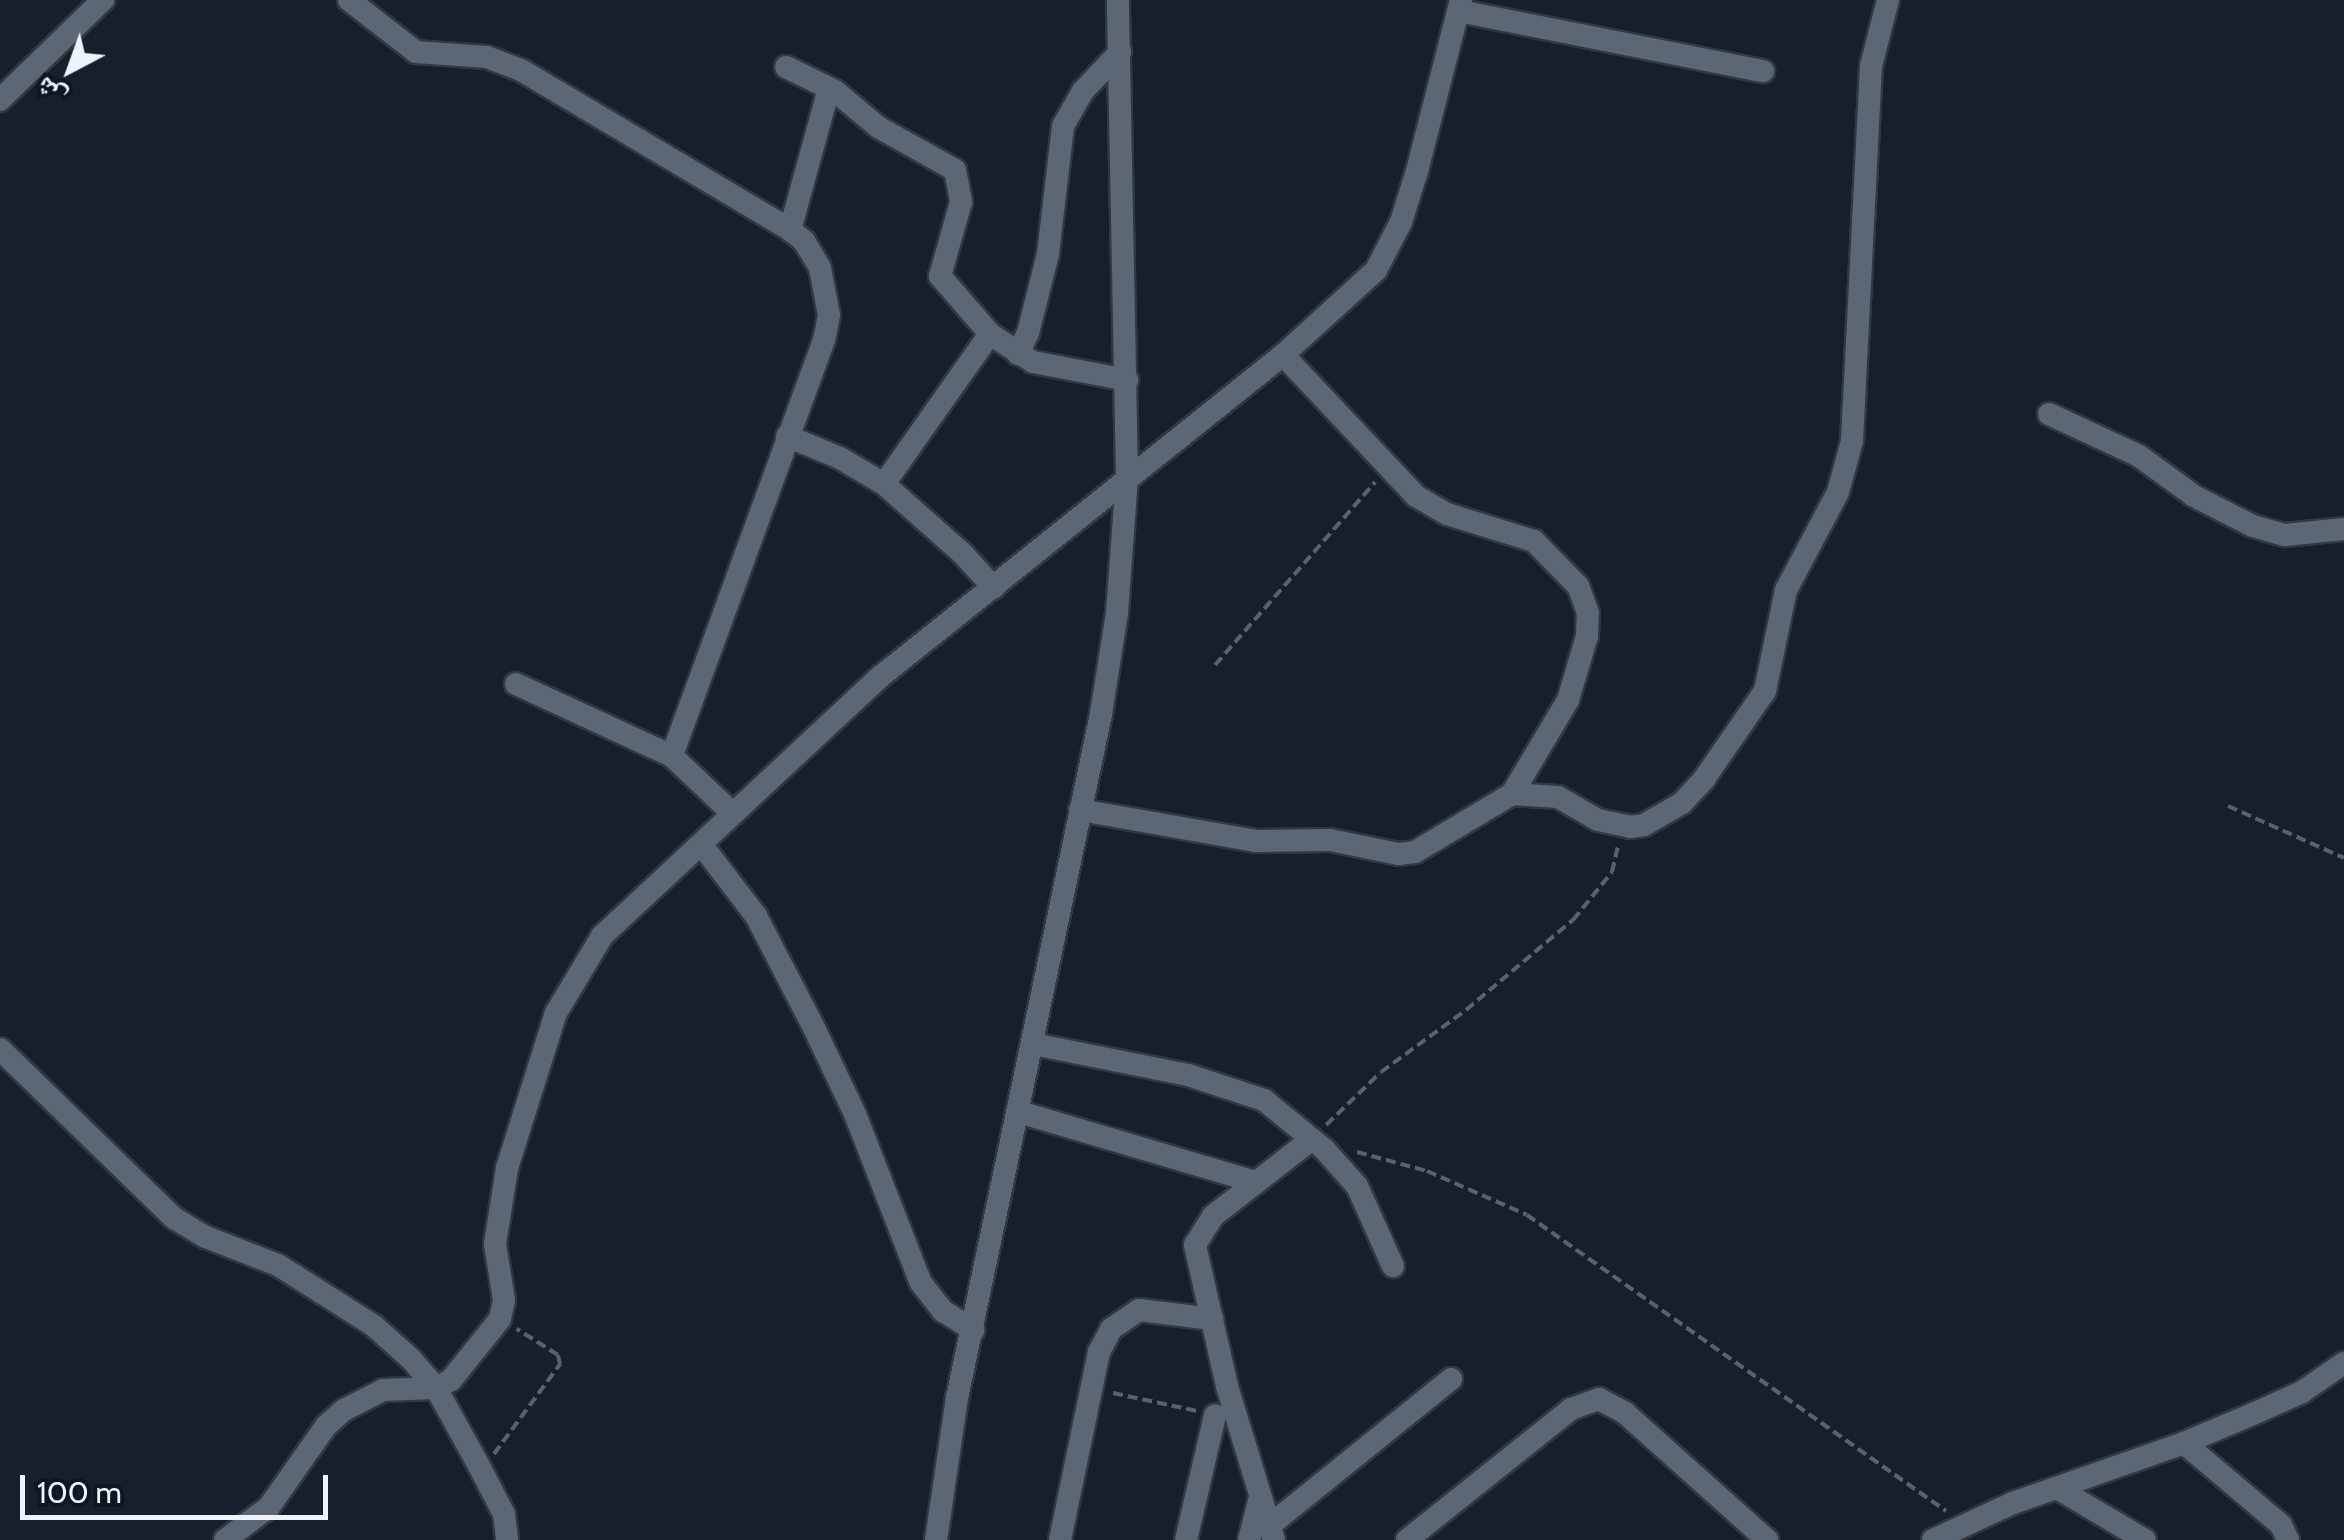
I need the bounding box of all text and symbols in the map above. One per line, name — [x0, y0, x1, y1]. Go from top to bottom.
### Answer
north arrow — [20, 20, 120, 120]
text: ش — [28, 70, 73, 115]
scale bar — [25, 1455, 332, 1517]
text: 100 m — [37, 1474, 122, 1511]

